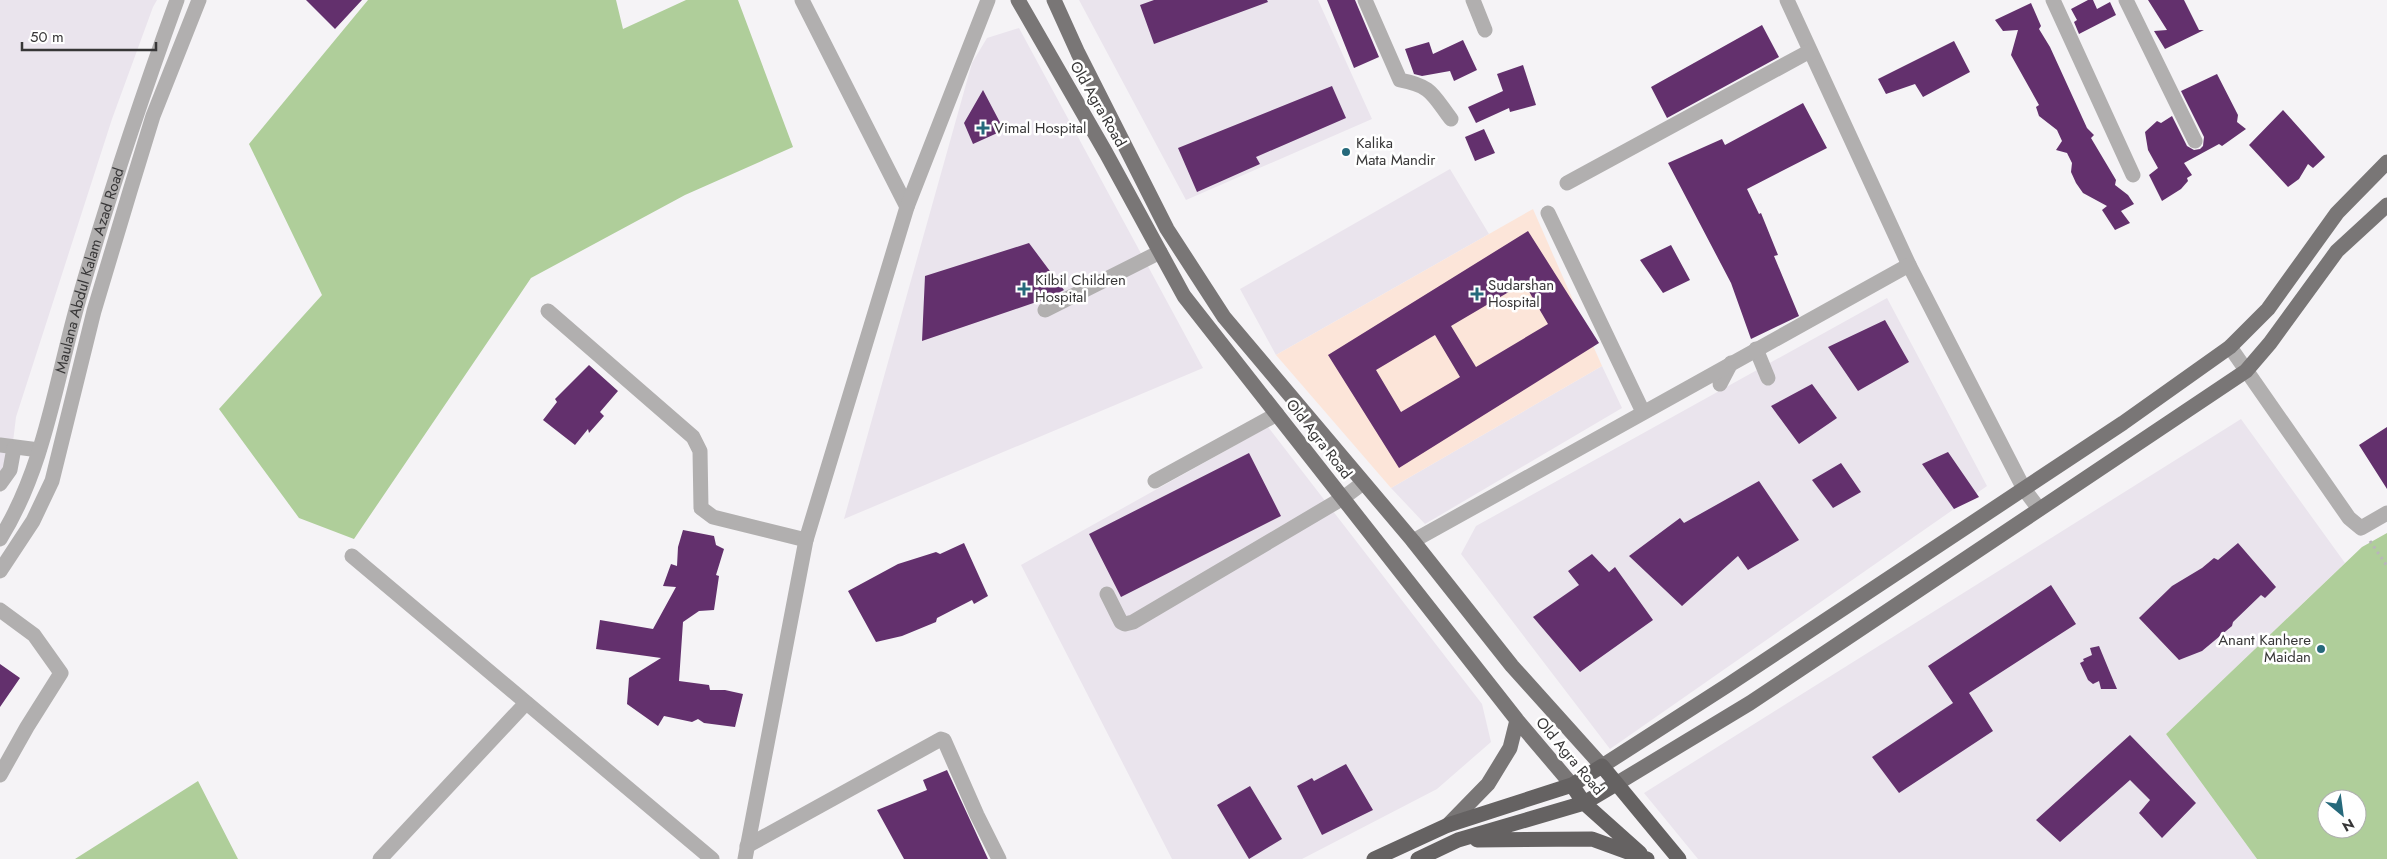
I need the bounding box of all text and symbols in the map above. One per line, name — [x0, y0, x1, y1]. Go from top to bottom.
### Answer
scale bar — [22, 20, 156, 52]
text: 50 m — [30, 26, 64, 48]
street label: Old Agra Road — [1064, 57, 1132, 151]
place label: Vimal Hospital — [994, 117, 1086, 139]
marker: Vimal Hospital — [976, 121, 990, 135]
place label: Kalika Mata Mandir — [1356, 132, 1436, 171]
marker: Kalika Mata Mandir — [1340, 146, 1352, 158]
street label: Maulana Abdul Kalam Azad Road — [49, 165, 130, 376]
place label: Kilbil Children Hospital — [1035, 269, 1126, 308]
place label: Sudarshan Hospital — [1488, 274, 1554, 313]
marker: Kilbil Children Hospital — [1017, 282, 1031, 296]
marker: Sudarshan Hospital — [1470, 287, 1484, 301]
street label: Old Agra Road — [1281, 394, 1357, 484]
place label: Anant Kanhere Maidan — [2218, 629, 2311, 668]
marker: Anant Kanhere Maidan — [2315, 643, 2327, 655]
street label: Old Agra Road — [1531, 712, 1609, 800]
north arrow — [2317, 789, 2367, 839]
text: N — [2339, 814, 2358, 837]

